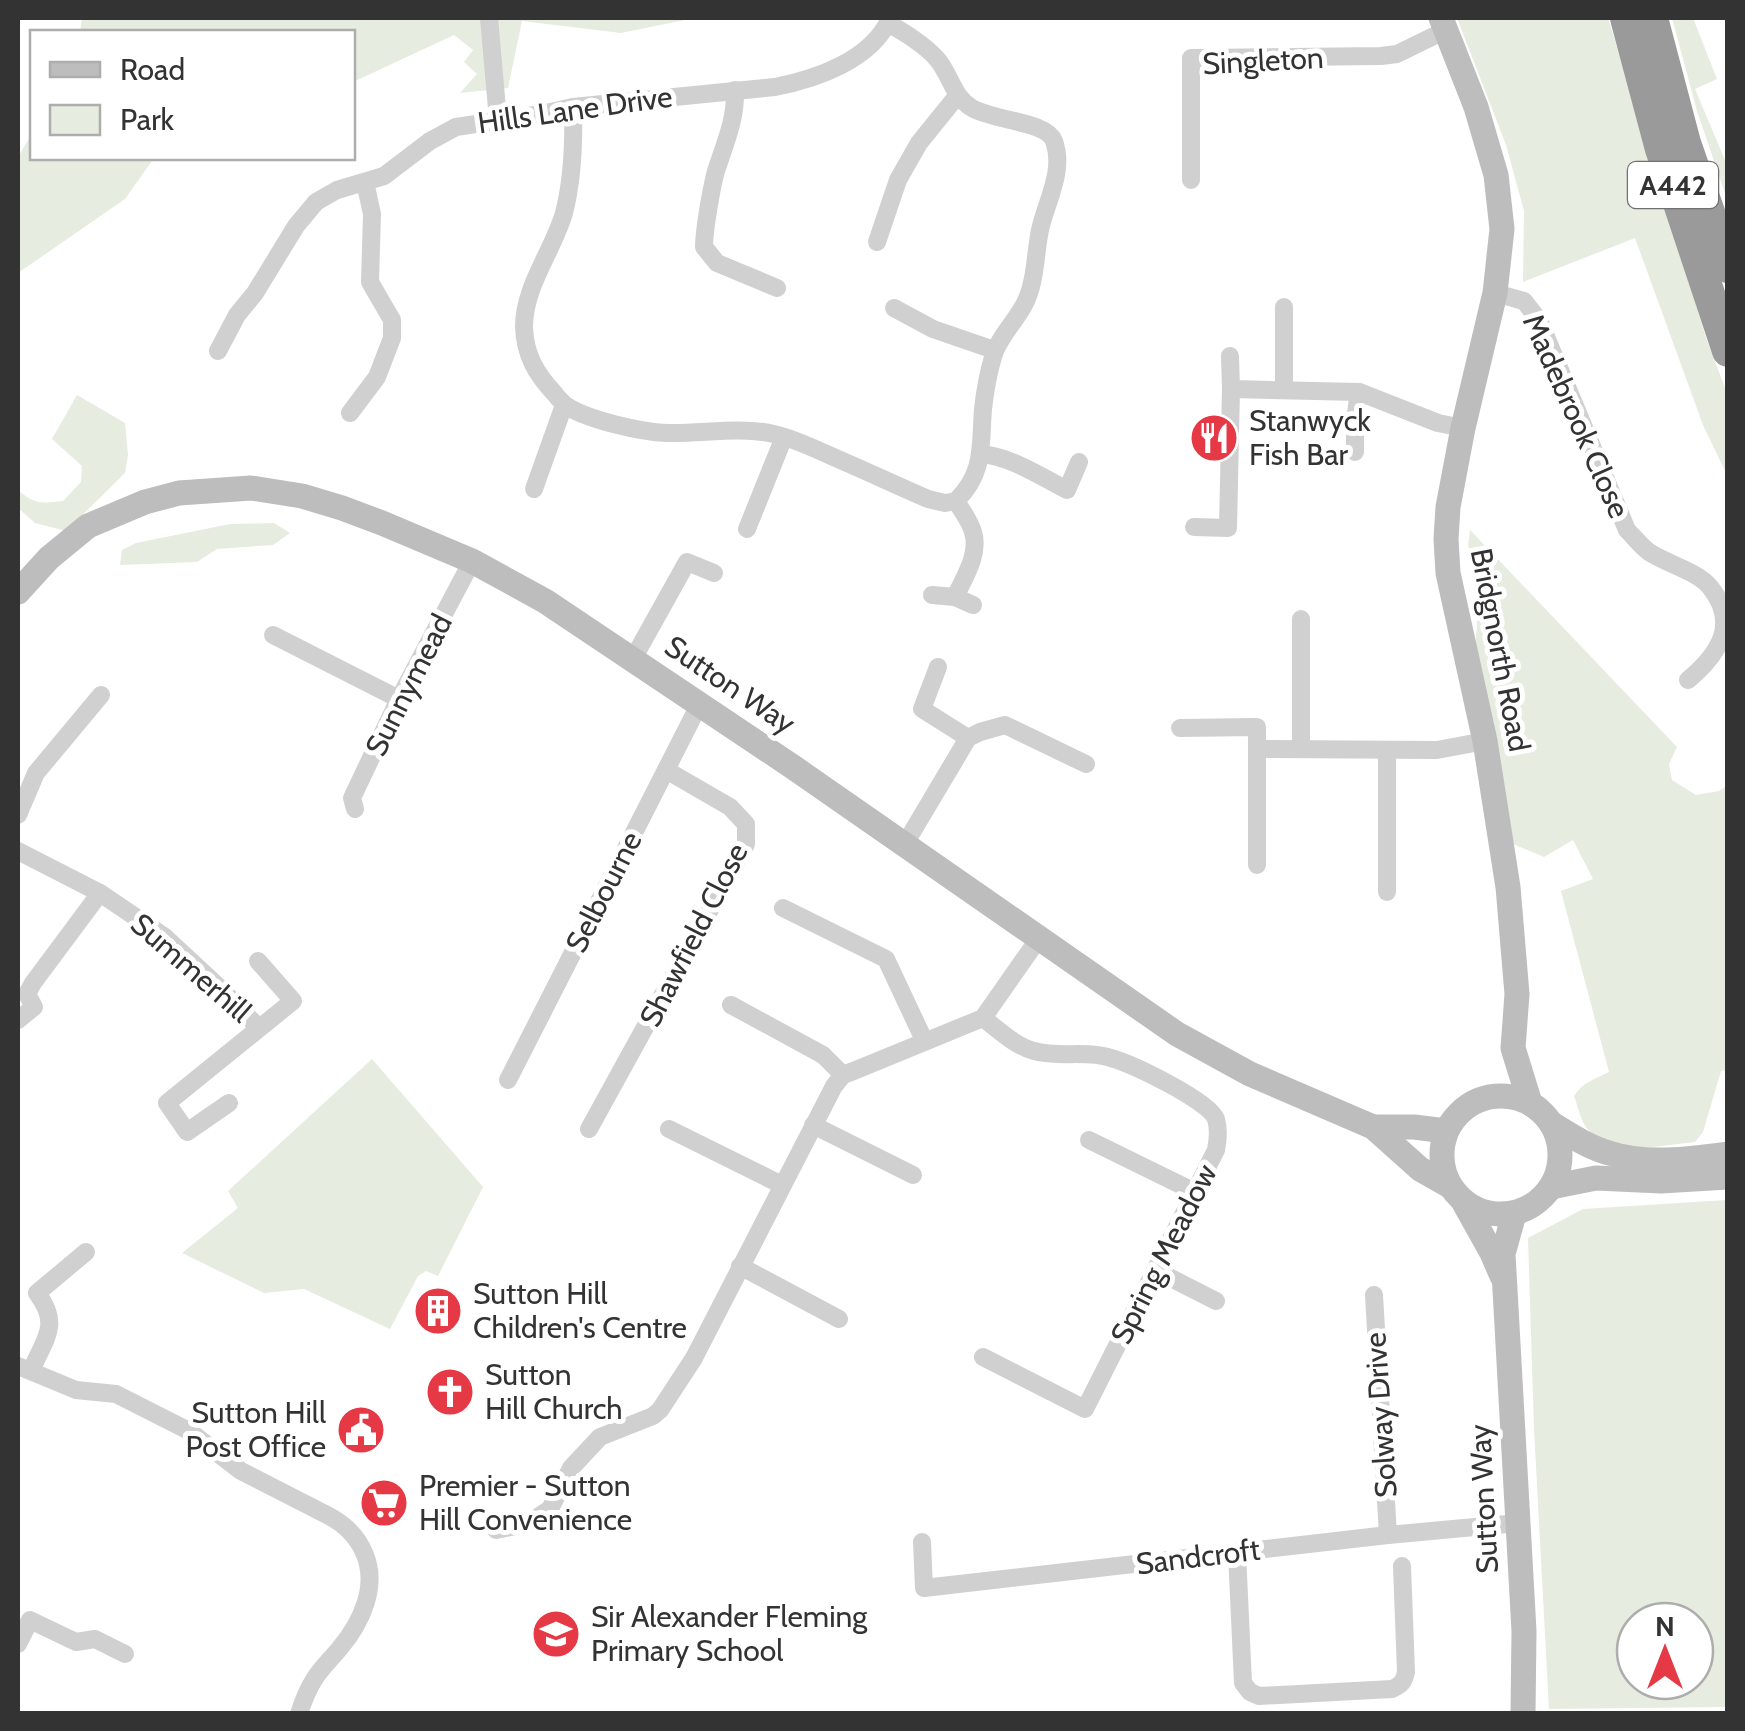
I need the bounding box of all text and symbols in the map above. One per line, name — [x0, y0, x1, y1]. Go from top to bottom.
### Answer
legend — [30, 30, 355, 160]
street label: Singleton — [1202, 39, 1324, 82]
text: Road — [120, 51, 185, 88]
street label: Hills Lane Drive — [475, 78, 675, 141]
text: Park — [120, 101, 175, 138]
road number: A442 — [1628, 162, 1718, 208]
street label: Madebrook Close — [1515, 308, 1638, 523]
place label: Stanwyck Fish Bar — [1249, 402, 1371, 473]
restaurant icon: Stanwyck Fish Bar — [1188, 412, 1240, 464]
street label: Bridgnorth Road — [1463, 545, 1538, 755]
street label: Sunnymead — [357, 608, 460, 762]
street label: Sutton Way — [658, 628, 803, 742]
street label: Selbourne — [557, 825, 650, 958]
street label: Shawfield Close — [631, 837, 756, 1033]
street label: Summerhill — [124, 905, 259, 1030]
street label: Spring Meadow — [1102, 1157, 1225, 1350]
place label: Sutton Hill Children's Centre — [473, 1275, 687, 1346]
building icon: Sutton Hill Children's Centre — [412, 1285, 464, 1337]
street label: Solway Drive — [1356, 1331, 1405, 1499]
place label: Sutton Hill Church — [485, 1356, 623, 1427]
church icon: Sutton Hill Church — [424, 1366, 476, 1418]
place label: Sutton Hill Post Office — [186, 1394, 326, 1465]
public building icon: Sutton Hill Post Office — [335, 1404, 387, 1456]
street label: Sutton Way — [1461, 1424, 1506, 1575]
place label: Premier - Sutton Hill Convenience — [419, 1467, 632, 1538]
supermarket icon: Premier - Sutton Hill Convenience — [358, 1477, 410, 1529]
street label: Sandcroft — [1134, 1531, 1262, 1582]
place label: Sir Alexander Fleming Primary School — [591, 1598, 868, 1669]
north arrow — [1615, 1601, 1715, 1701]
school or university icon: Sir Alexander Fleming Primary School — [530, 1608, 582, 1660]
text: N — [1655, 1609, 1675, 1643]

